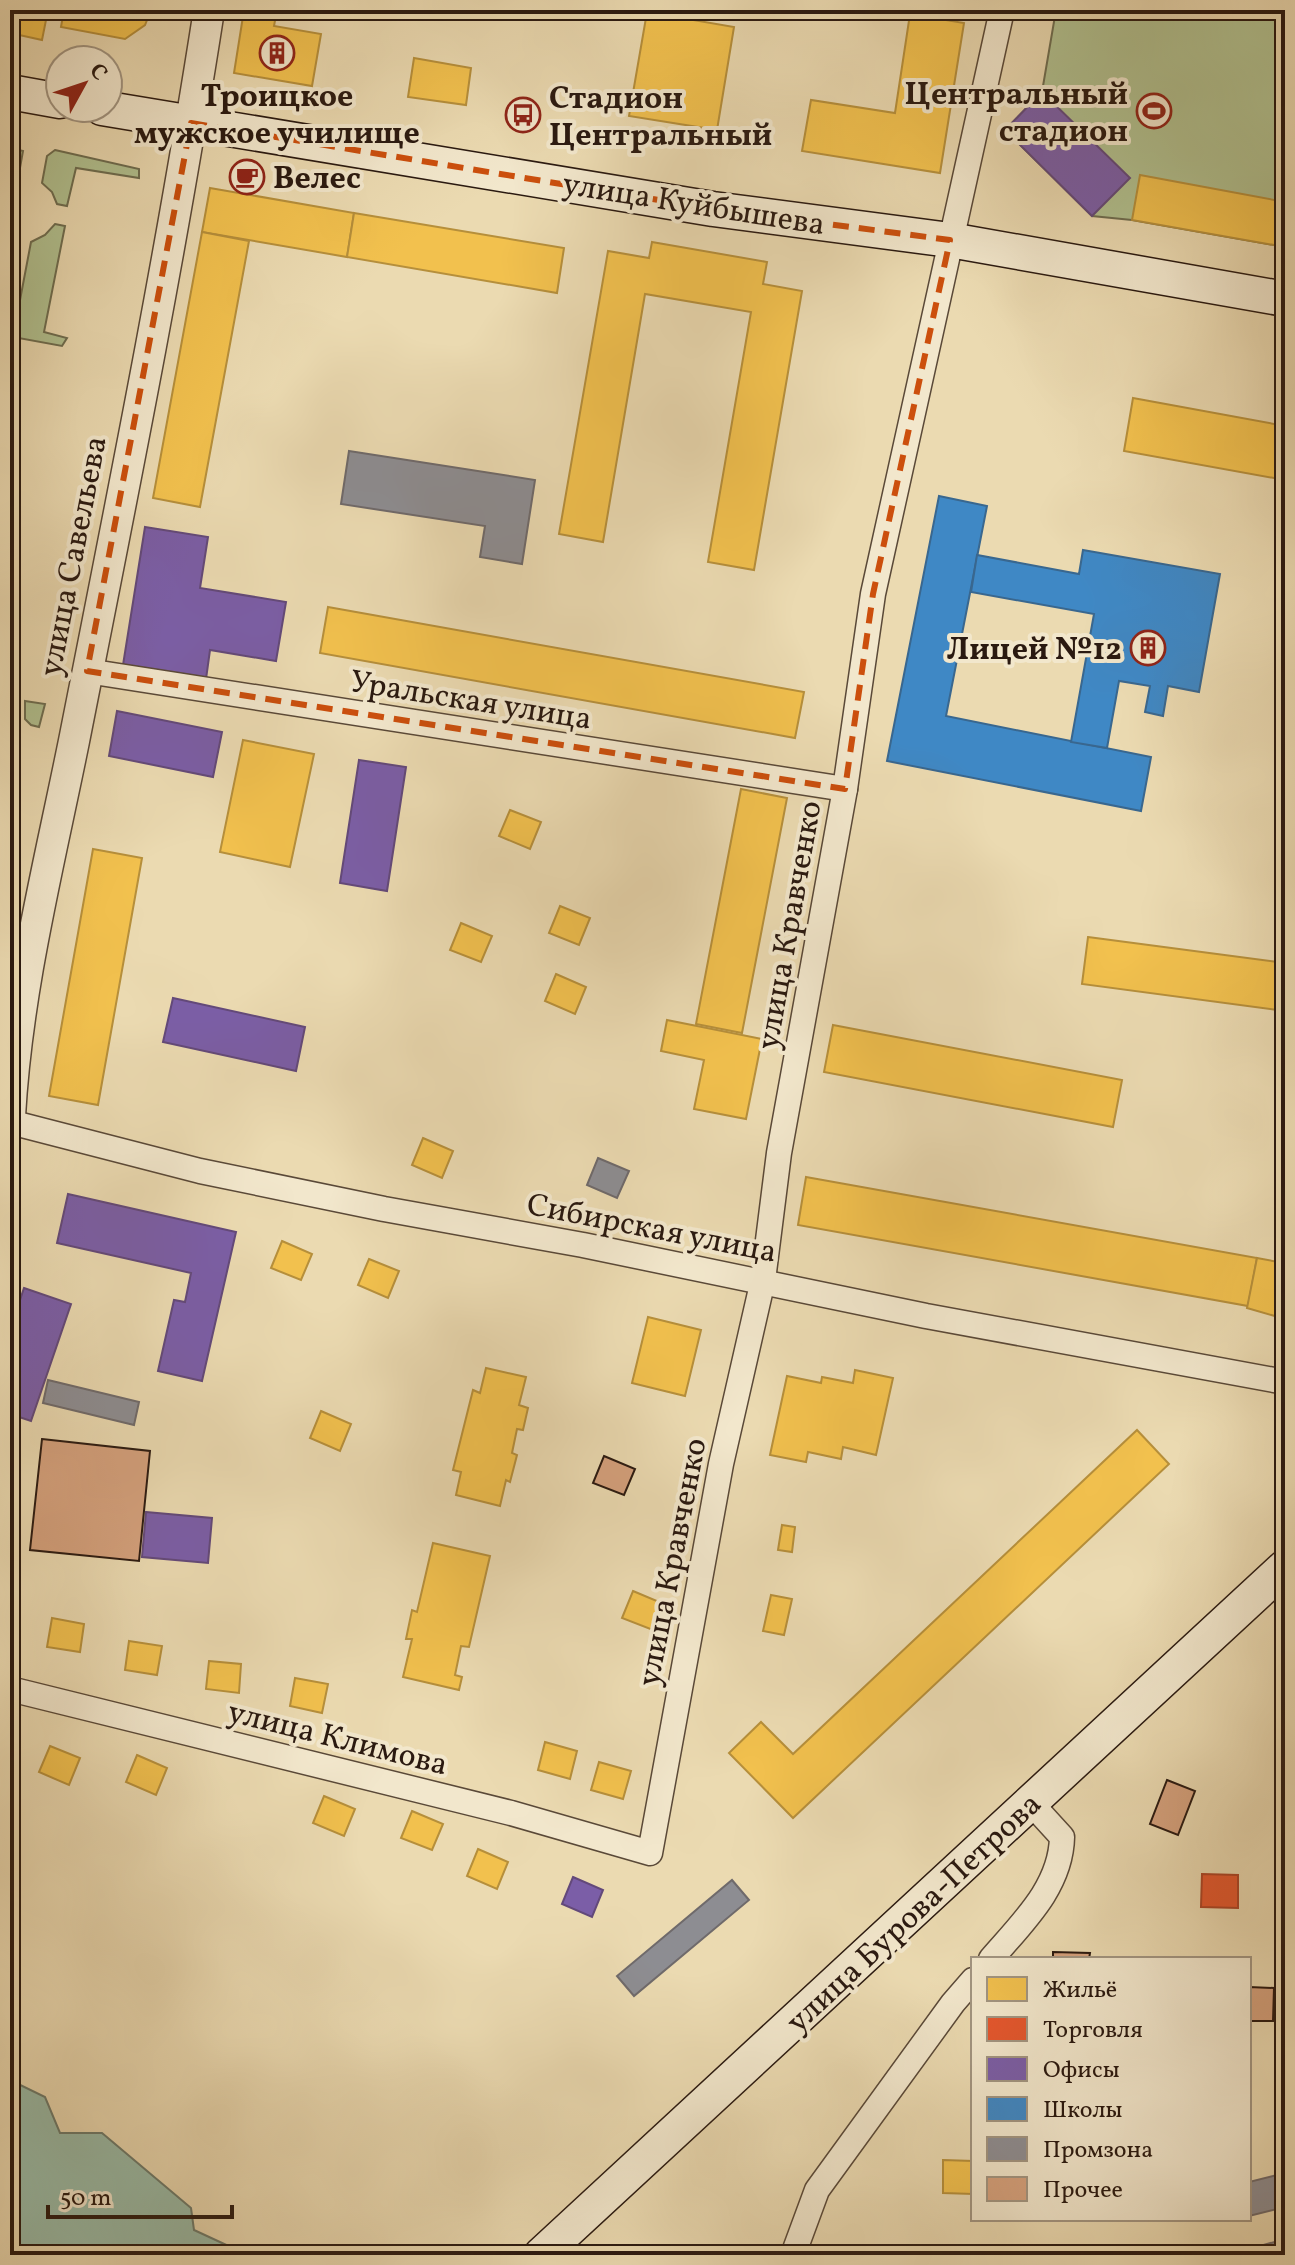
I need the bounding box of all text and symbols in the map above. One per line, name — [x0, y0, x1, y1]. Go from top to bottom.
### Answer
building icon: Троицкое мужское училище — [258, 34, 296, 72]
north arrow — [44, 44, 124, 124]
text: С — [81, 57, 114, 88]
place label: Центральный стадион — [905, 74, 1128, 155]
place label: Троицкое мужское училище — [134, 76, 420, 157]
place label: Стадион Центральный — [549, 78, 772, 159]
sports icon: Центральный стадион — [1135, 92, 1173, 130]
bus stop icon: Стадион Центральный — [504, 96, 542, 134]
cafe icon: Велес — [228, 158, 266, 196]
place label: Велес — [273, 158, 361, 202]
street label: улица Куйбышева — [559, 163, 828, 248]
street label: улица Савельева — [30, 433, 120, 681]
place label: Лицей №12 — [947, 629, 1122, 673]
building icon: Лицей №12 — [1129, 629, 1167, 667]
street label: Уральская улица — [346, 661, 595, 743]
street label: улица Кравченко — [747, 798, 835, 1054]
street label: Сибирская улица — [523, 1184, 780, 1276]
street label: улица Кравченко — [628, 1435, 720, 1691]
street label: улица Климова — [223, 1691, 452, 1789]
street label: улица Бурова-Петрова — [778, 1784, 1052, 2044]
legend — [971, 1957, 1251, 2221]
text: Жильё — [1043, 1974, 1117, 2008]
text: Торговля — [1043, 2014, 1143, 2048]
text: Офисы — [1043, 2054, 1120, 2088]
text: Школы — [1043, 2094, 1123, 2128]
text: Промзона — [1043, 2134, 1153, 2168]
scale bar — [48, 2169, 232, 2219]
text: Прочее — [1043, 2174, 1123, 2208]
text: 50 m — [60, 2182, 112, 2216]

